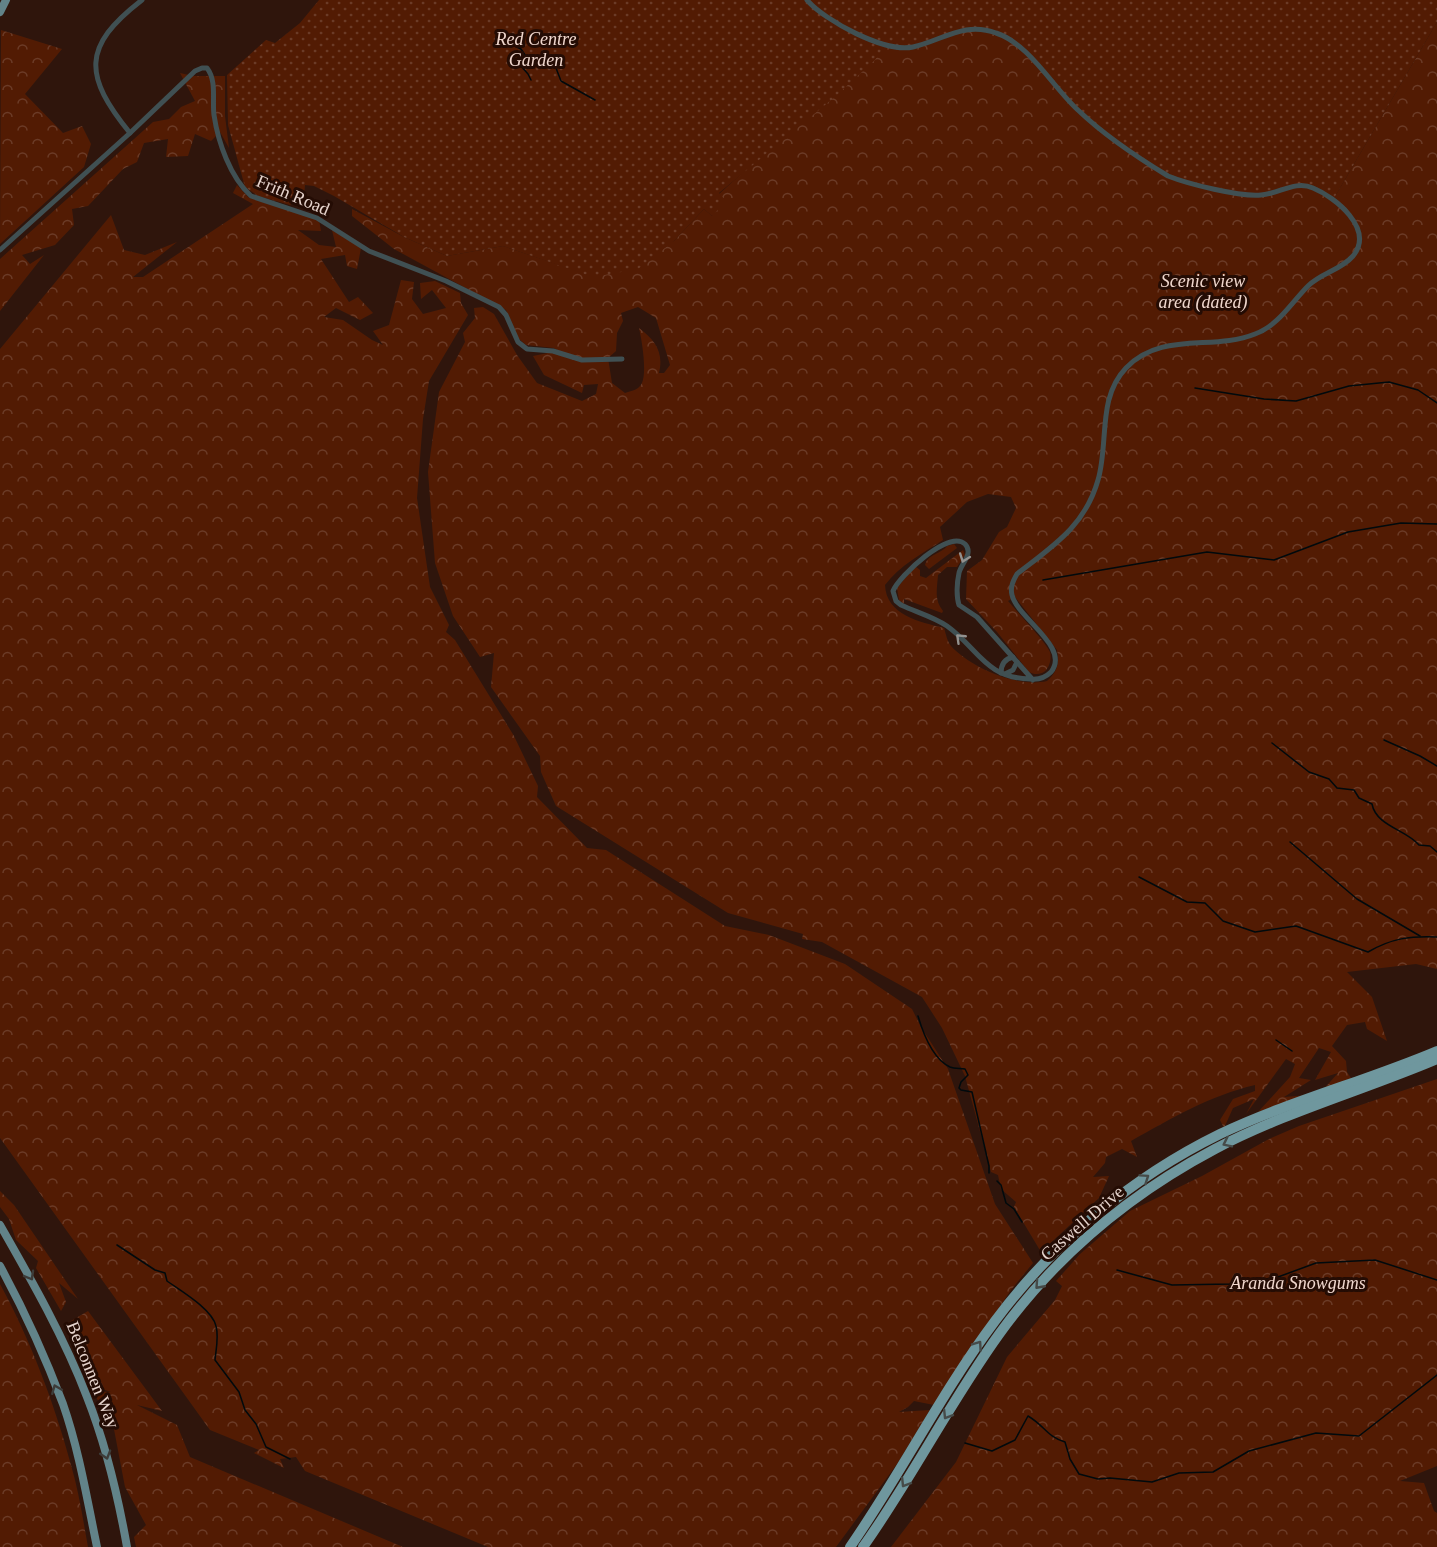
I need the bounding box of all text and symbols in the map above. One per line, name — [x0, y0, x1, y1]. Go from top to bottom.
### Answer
park label: Red Centre Garden — [495, 29, 576, 70]
street label: Frith Road — [253, 171, 333, 219]
park label: Scenic view area (dated) — [1159, 271, 1247, 313]
one-way arrow — [959, 553, 972, 563]
one-way arrow — [957, 634, 967, 645]
one-way arrow — [1222, 1136, 1233, 1147]
one-way arrow — [1138, 1174, 1149, 1185]
street label: Caswell Drive — [1036, 1182, 1128, 1264]
one-way arrow — [22, 1270, 34, 1280]
park label: Aranda Snowgums — [1229, 1273, 1366, 1293]
one-way arrow — [1035, 1278, 1046, 1289]
street label: Belconnen Way — [62, 1319, 124, 1431]
one-way arrow — [971, 1340, 982, 1351]
one-way arrow — [51, 1384, 63, 1395]
one-way arrow — [942, 1409, 954, 1419]
one-way arrow — [99, 1449, 111, 1460]
one-way arrow — [901, 1477, 913, 1487]

